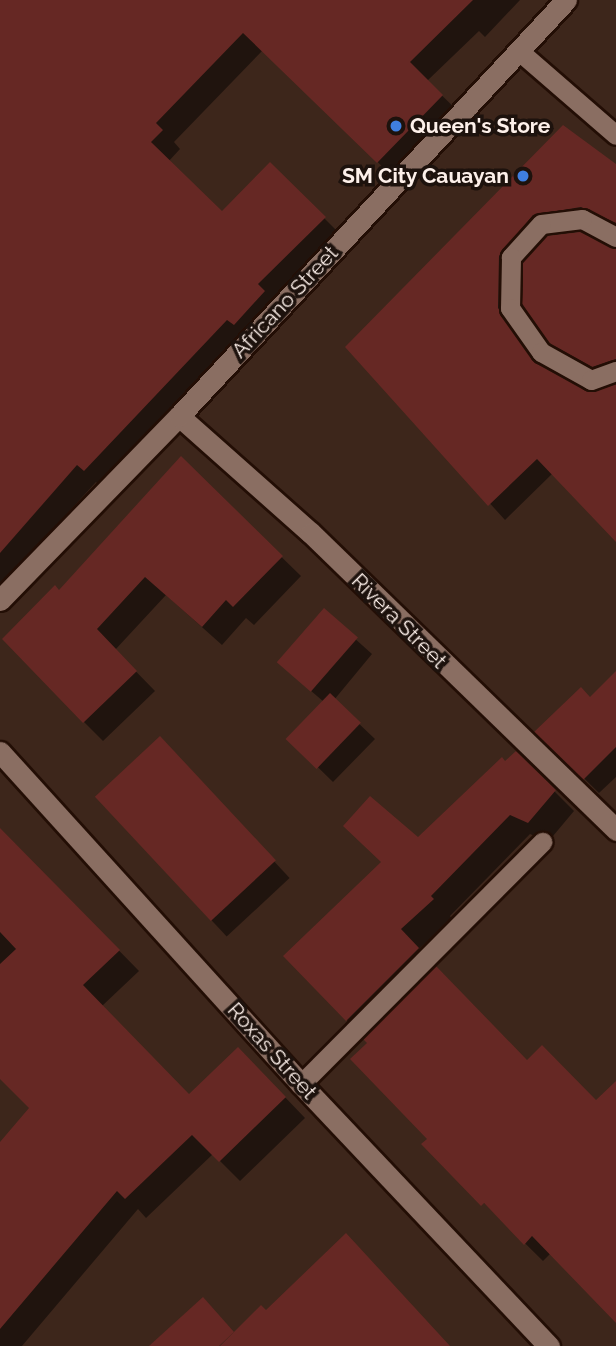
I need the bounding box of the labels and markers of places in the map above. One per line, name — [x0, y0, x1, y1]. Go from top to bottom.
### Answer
place label: Queen's Store — [410, 113, 550, 139]
marker: Queen's Store — [388, 118, 404, 134]
place label: SM City Cauayan — [341, 163, 509, 189]
marker: SM City Cauayan — [515, 168, 531, 184]

